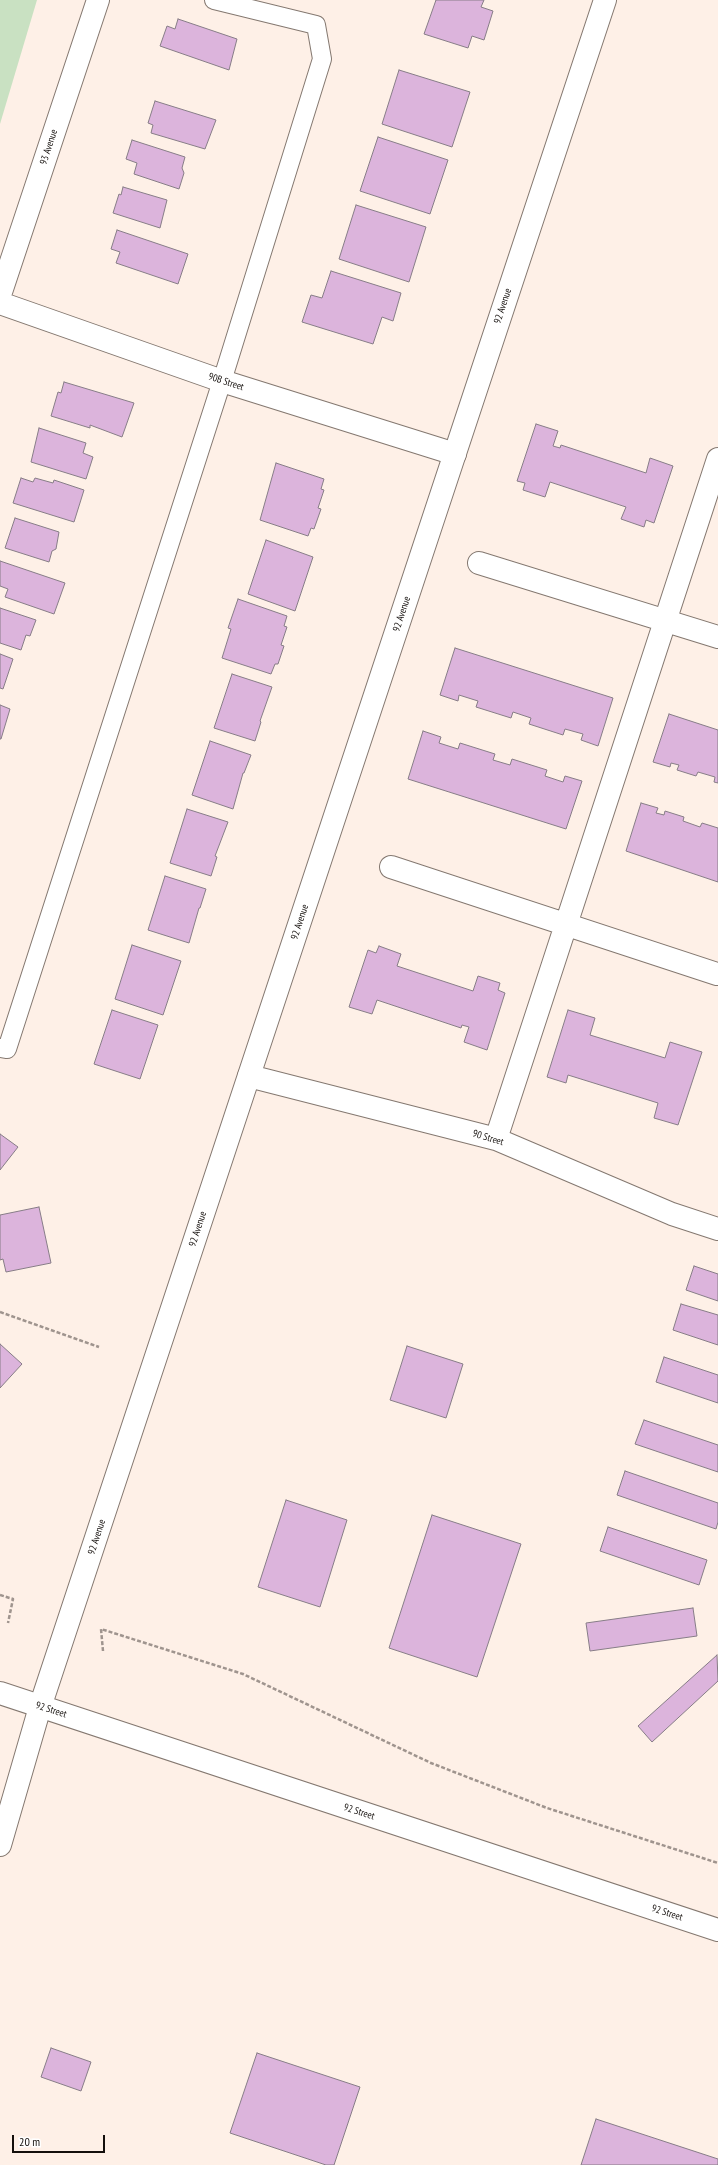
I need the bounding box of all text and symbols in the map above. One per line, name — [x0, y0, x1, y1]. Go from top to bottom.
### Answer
street label: 93 Avenue — [38, 128, 60, 166]
street label: 92 Avenue — [492, 287, 514, 325]
street label: 90B Street — [207, 371, 245, 393]
street label: 92 Avenue — [391, 595, 413, 633]
street label: 92 Avenue — [289, 903, 311, 941]
street label: 90 Street — [471, 1128, 505, 1148]
street label: 92 Avenue — [187, 1210, 209, 1248]
street label: 92 Avenue — [86, 1518, 108, 1556]
street label: 92 Street — [34, 1699, 68, 1721]
street label: 92 Street — [342, 1801, 376, 1823]
street label: 92 Street — [650, 1902, 684, 1924]
scale bar — [14, 2127, 107, 2153]
text: 20 m — [19, 2134, 40, 2149]

